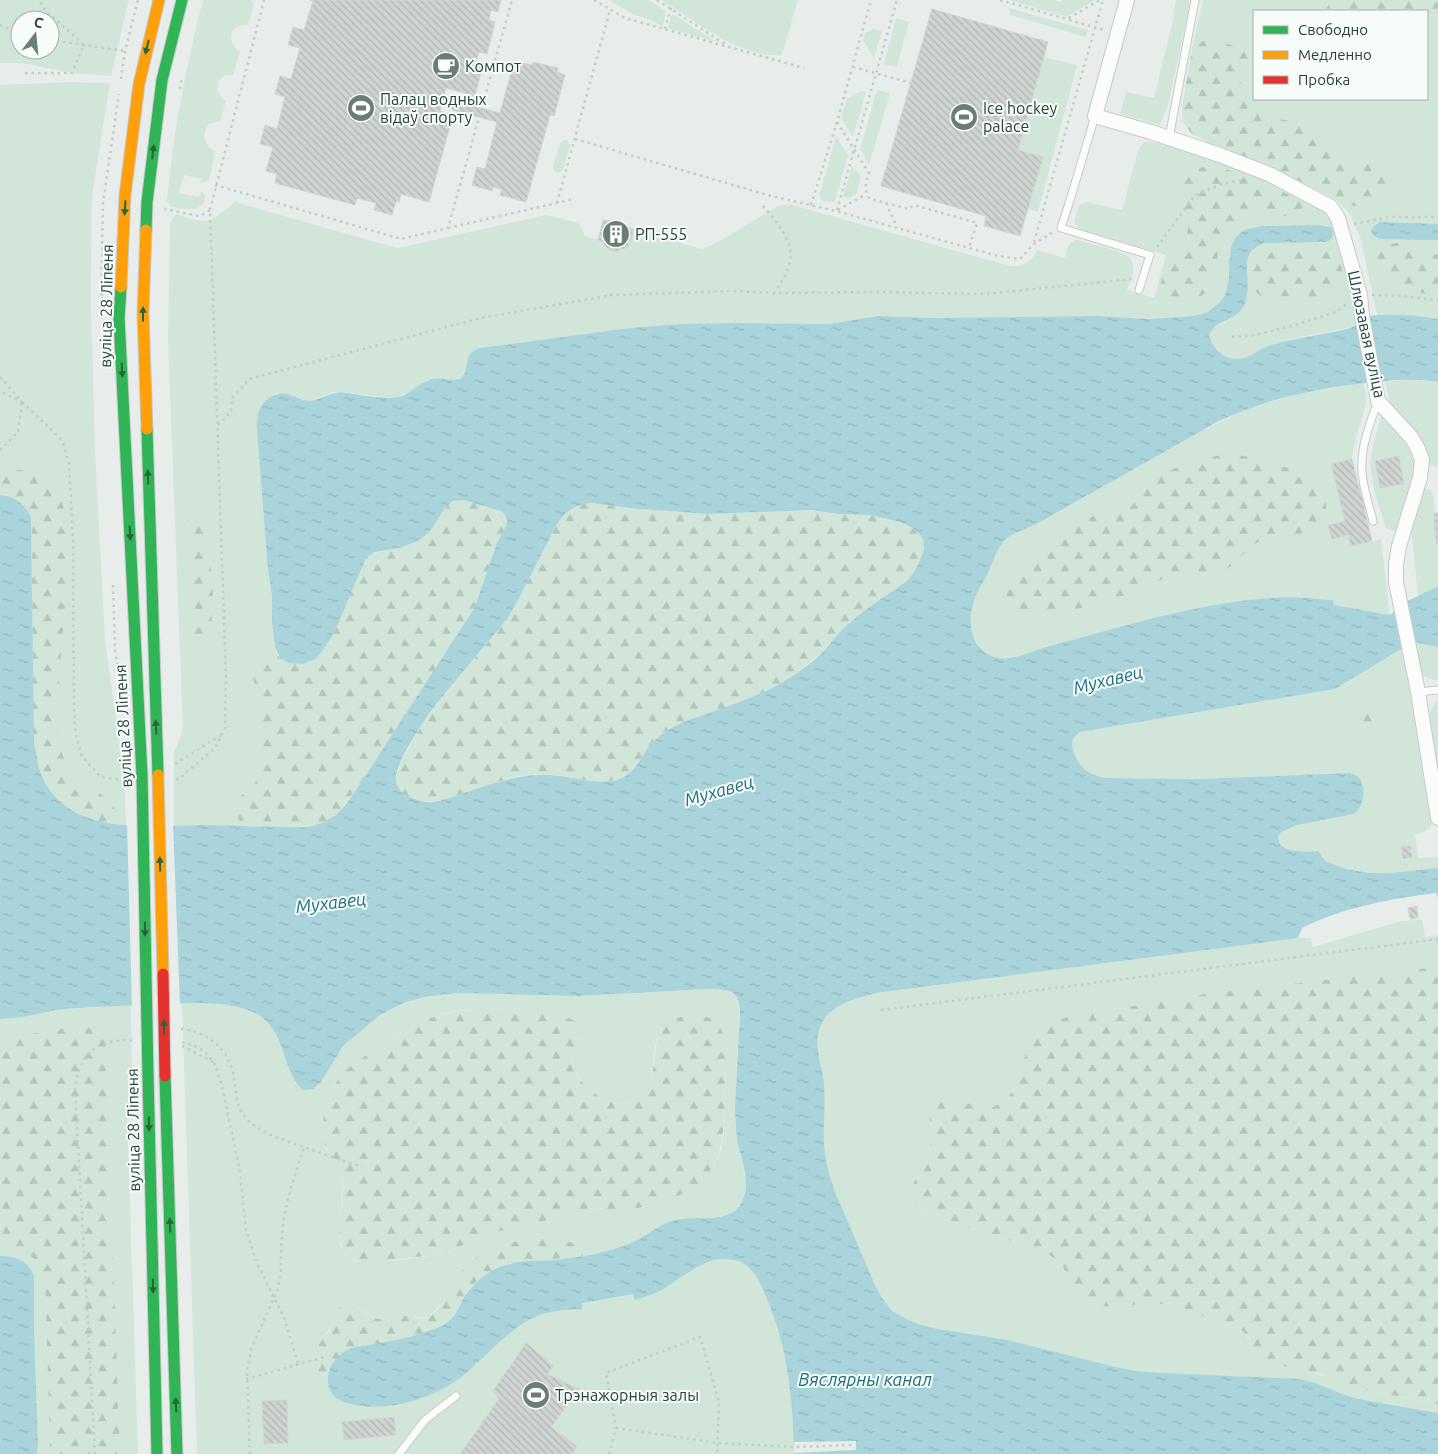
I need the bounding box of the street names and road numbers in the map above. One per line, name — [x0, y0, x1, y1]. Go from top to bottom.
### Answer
street label: вуліца 28 Ліпеня — [96, 244, 116, 368]
street label: Шлюзавая вуліца — [1345, 269, 1389, 399]
street label: вуліца 28 Ліпеня — [111, 664, 135, 788]
street label: вуліца 28 Ліпеня — [123, 1068, 143, 1192]

